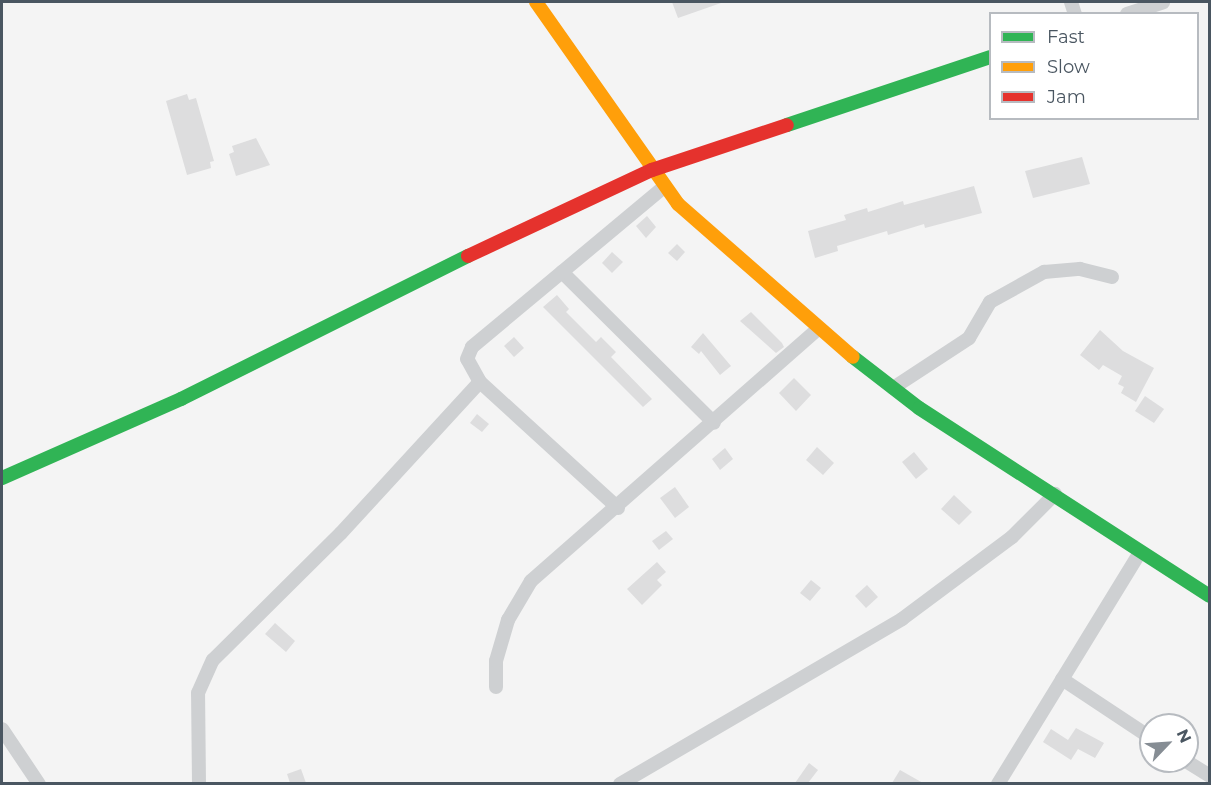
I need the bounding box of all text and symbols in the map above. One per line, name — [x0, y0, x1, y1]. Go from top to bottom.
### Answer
legend — [989, 12, 1199, 120]
text: Fast — [1047, 26, 1085, 48]
text: Slow — [1047, 56, 1090, 78]
text: Jam — [1047, 86, 1086, 108]
north arrow — [1139, 713, 1199, 773]
text: N — [1173, 726, 1195, 746]

